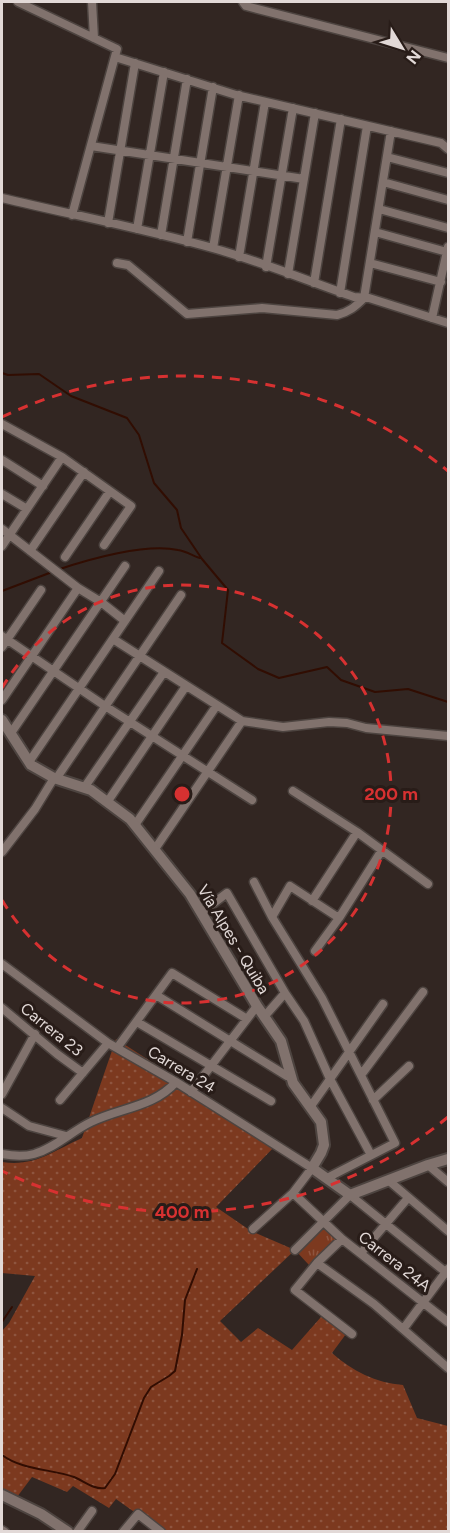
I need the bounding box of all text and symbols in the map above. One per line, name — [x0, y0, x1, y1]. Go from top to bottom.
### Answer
north arrow — [372, 18, 432, 78]
text: N — [402, 46, 425, 68]
text: 200 m — [364, 783, 418, 805]
centre of rings — [172, 784, 192, 804]
street label: Vía Alpes - Quiba — [193, 881, 274, 997]
street label: Carrera 23 — [17, 999, 87, 1060]
street label: Carrera 24 — [144, 1042, 219, 1097]
text: 400 m — [155, 1201, 209, 1223]
street label: Carrera 24A — [355, 1227, 435, 1296]

